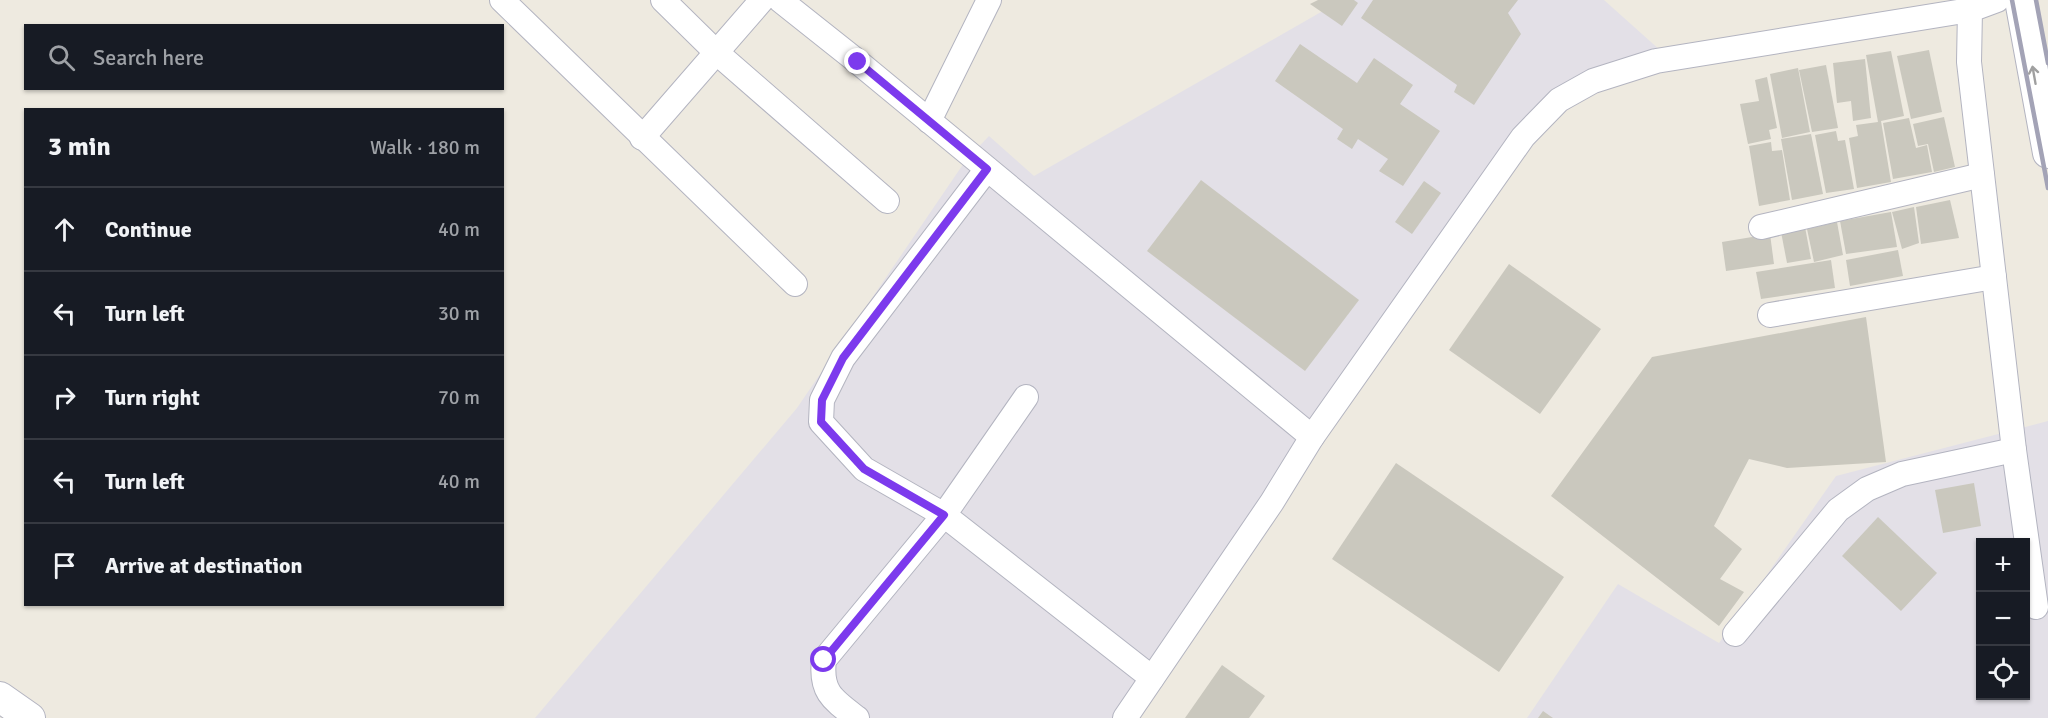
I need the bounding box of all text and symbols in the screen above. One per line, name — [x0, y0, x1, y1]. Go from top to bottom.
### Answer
search box — [24, 24, 504, 90]
icon: search — [45, 41, 78, 74]
text: Search here — [93, 44, 204, 71]
route end — [844, 48, 870, 74]
one-way arrow — [2028, 65, 2039, 85]
text: 3 min — [48, 131, 111, 163]
text: Walk · 180 m — [370, 135, 480, 160]
icon: ahead — [48, 213, 81, 246]
text: Continue — [105, 216, 192, 243]
text: 40 m — [438, 217, 480, 242]
icon: left — [48, 297, 81, 330]
text: Turn left — [105, 300, 185, 327]
text: 30 m — [438, 301, 480, 326]
icon: right — [48, 381, 81, 414]
text: Turn right — [105, 384, 200, 411]
text: 70 m — [438, 385, 480, 410]
icon: left — [48, 465, 81, 498]
text: Turn left — [105, 468, 185, 495]
text: 40 m — [438, 469, 480, 494]
map controls — [1976, 538, 2030, 700]
button: + — [1976, 538, 2030, 592]
icon: arrive — [48, 549, 81, 582]
text: Arrive at destination — [105, 552, 302, 579]
button: − — [1976, 592, 2030, 646]
route start — [810, 646, 836, 672]
button: locate — [1976, 646, 2030, 700]

